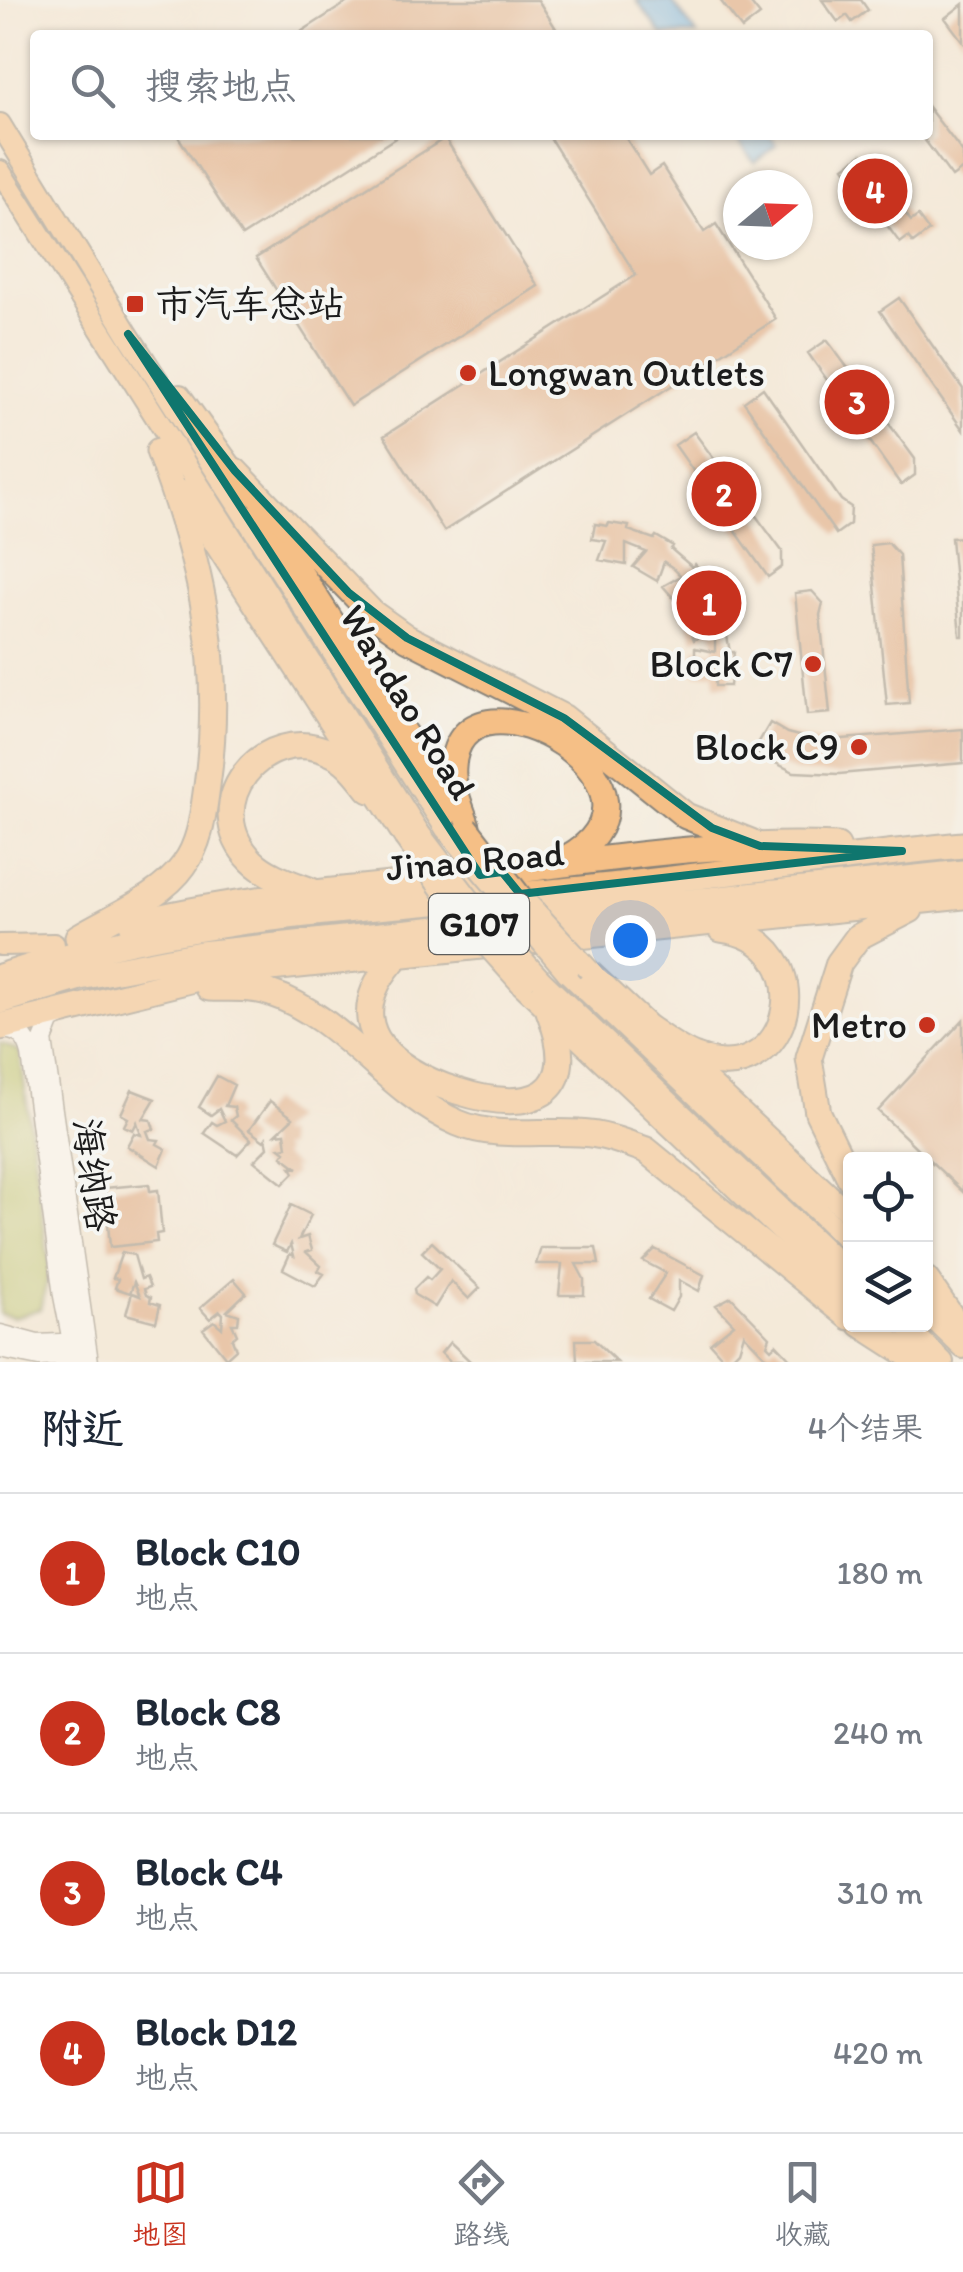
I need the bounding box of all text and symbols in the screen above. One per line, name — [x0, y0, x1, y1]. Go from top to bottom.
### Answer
search box — [30, 30, 933, 140]
icon: search — [65, 58, 120, 113]
text: 搜索地点 — [145, 63, 297, 109]
pin: 4 — [842, 154, 908, 228]
north arrow — [723, 170, 813, 260]
place label: 市汽车总站 — [155, 281, 345, 327]
marker: 市汽车总站 — [124, 293, 146, 315]
place label: Longwan Outlets — [488, 350, 765, 396]
marker: Longwan Outlets — [457, 362, 479, 384]
pin: 3 — [824, 364, 890, 440]
pin: 2 — [692, 456, 756, 532]
pin: 1 — [676, 566, 742, 640]
street label: Wandao Road — [330, 596, 486, 808]
place label: Block C7 — [649, 641, 793, 687]
marker: Block C7 — [802, 653, 824, 675]
place label: Block C9 — [694, 724, 839, 770]
marker: Block C9 — [848, 736, 870, 758]
street label: Jinao Road — [384, 829, 566, 891]
road number: G107 — [429, 894, 529, 954]
your location — [605, 915, 656, 966]
place label: Metro — [811, 1002, 907, 1048]
marker: Metro — [916, 1014, 938, 1036]
street label: 海纳路 — [63, 1115, 125, 1235]
map controls — [843, 1152, 933, 1332]
button: locate — [843, 1152, 933, 1242]
button: layers — [843, 1242, 933, 1332]
text: 附近 — [40, 1403, 124, 1454]
text: 4个结果 — [808, 1409, 923, 1447]
text: Block C10 — [135, 1529, 301, 1575]
text: 1 — [65, 1554, 80, 1592]
text: 180 m — [837, 1554, 923, 1592]
text: 地点 — [135, 1578, 199, 1616]
text: Block C8 — [135, 1689, 281, 1735]
text: 2 — [64, 1714, 81, 1752]
text: 240 m — [833, 1714, 923, 1752]
text: 地点 — [135, 1738, 199, 1776]
text: Block C4 — [135, 1849, 283, 1895]
text: 3 — [64, 1874, 81, 1912]
text: 310 m — [837, 1874, 923, 1912]
text: 地点 — [135, 1898, 199, 1936]
text: Block D12 — [135, 2009, 297, 2055]
text: 4 — [63, 2034, 82, 2072]
text: 420 m — [833, 2034, 923, 2072]
text: 地点 — [135, 2058, 199, 2096]
tab: 地图 — [132, 2155, 189, 2252]
tab: 路线 — [453, 2155, 510, 2252]
tab: 收藏 — [774, 2155, 831, 2252]

